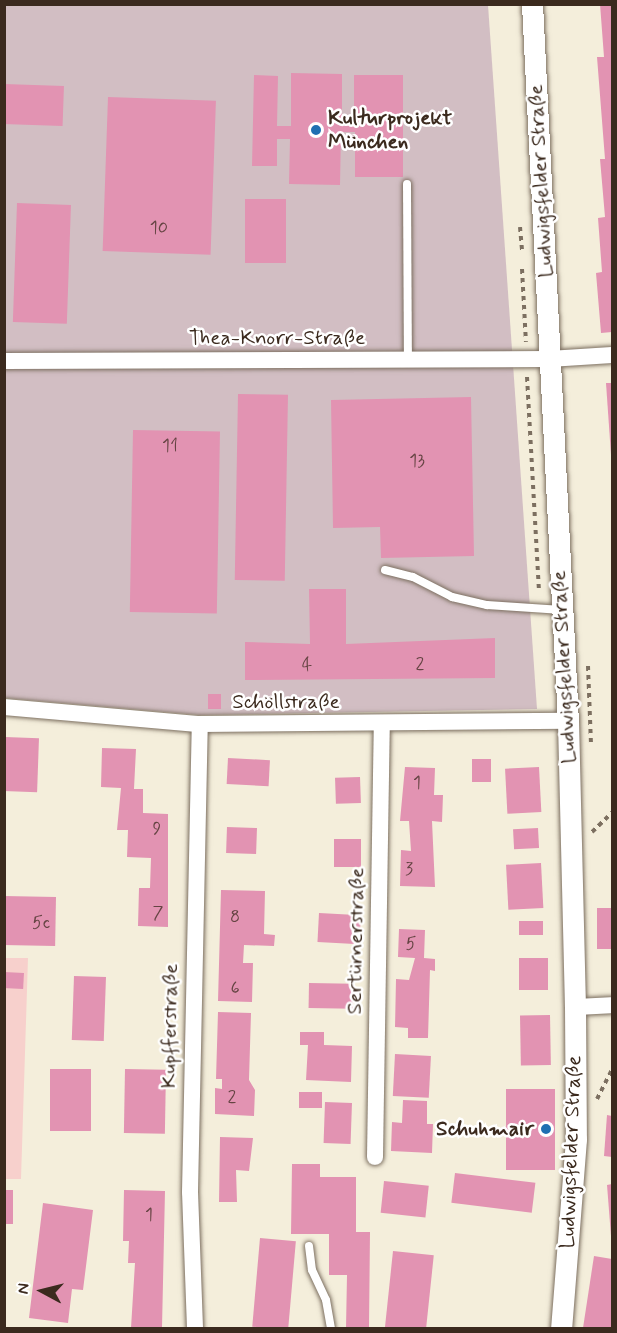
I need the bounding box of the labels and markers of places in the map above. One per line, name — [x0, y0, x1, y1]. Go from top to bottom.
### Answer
place label: Kulturprojekt München — [328, 105, 452, 155]
marker: Kulturprojekt München — [309, 123, 323, 137]
place label: Schuhmair — [436, 1116, 534, 1142]
marker: Schuhmair — [539, 1122, 553, 1136]

